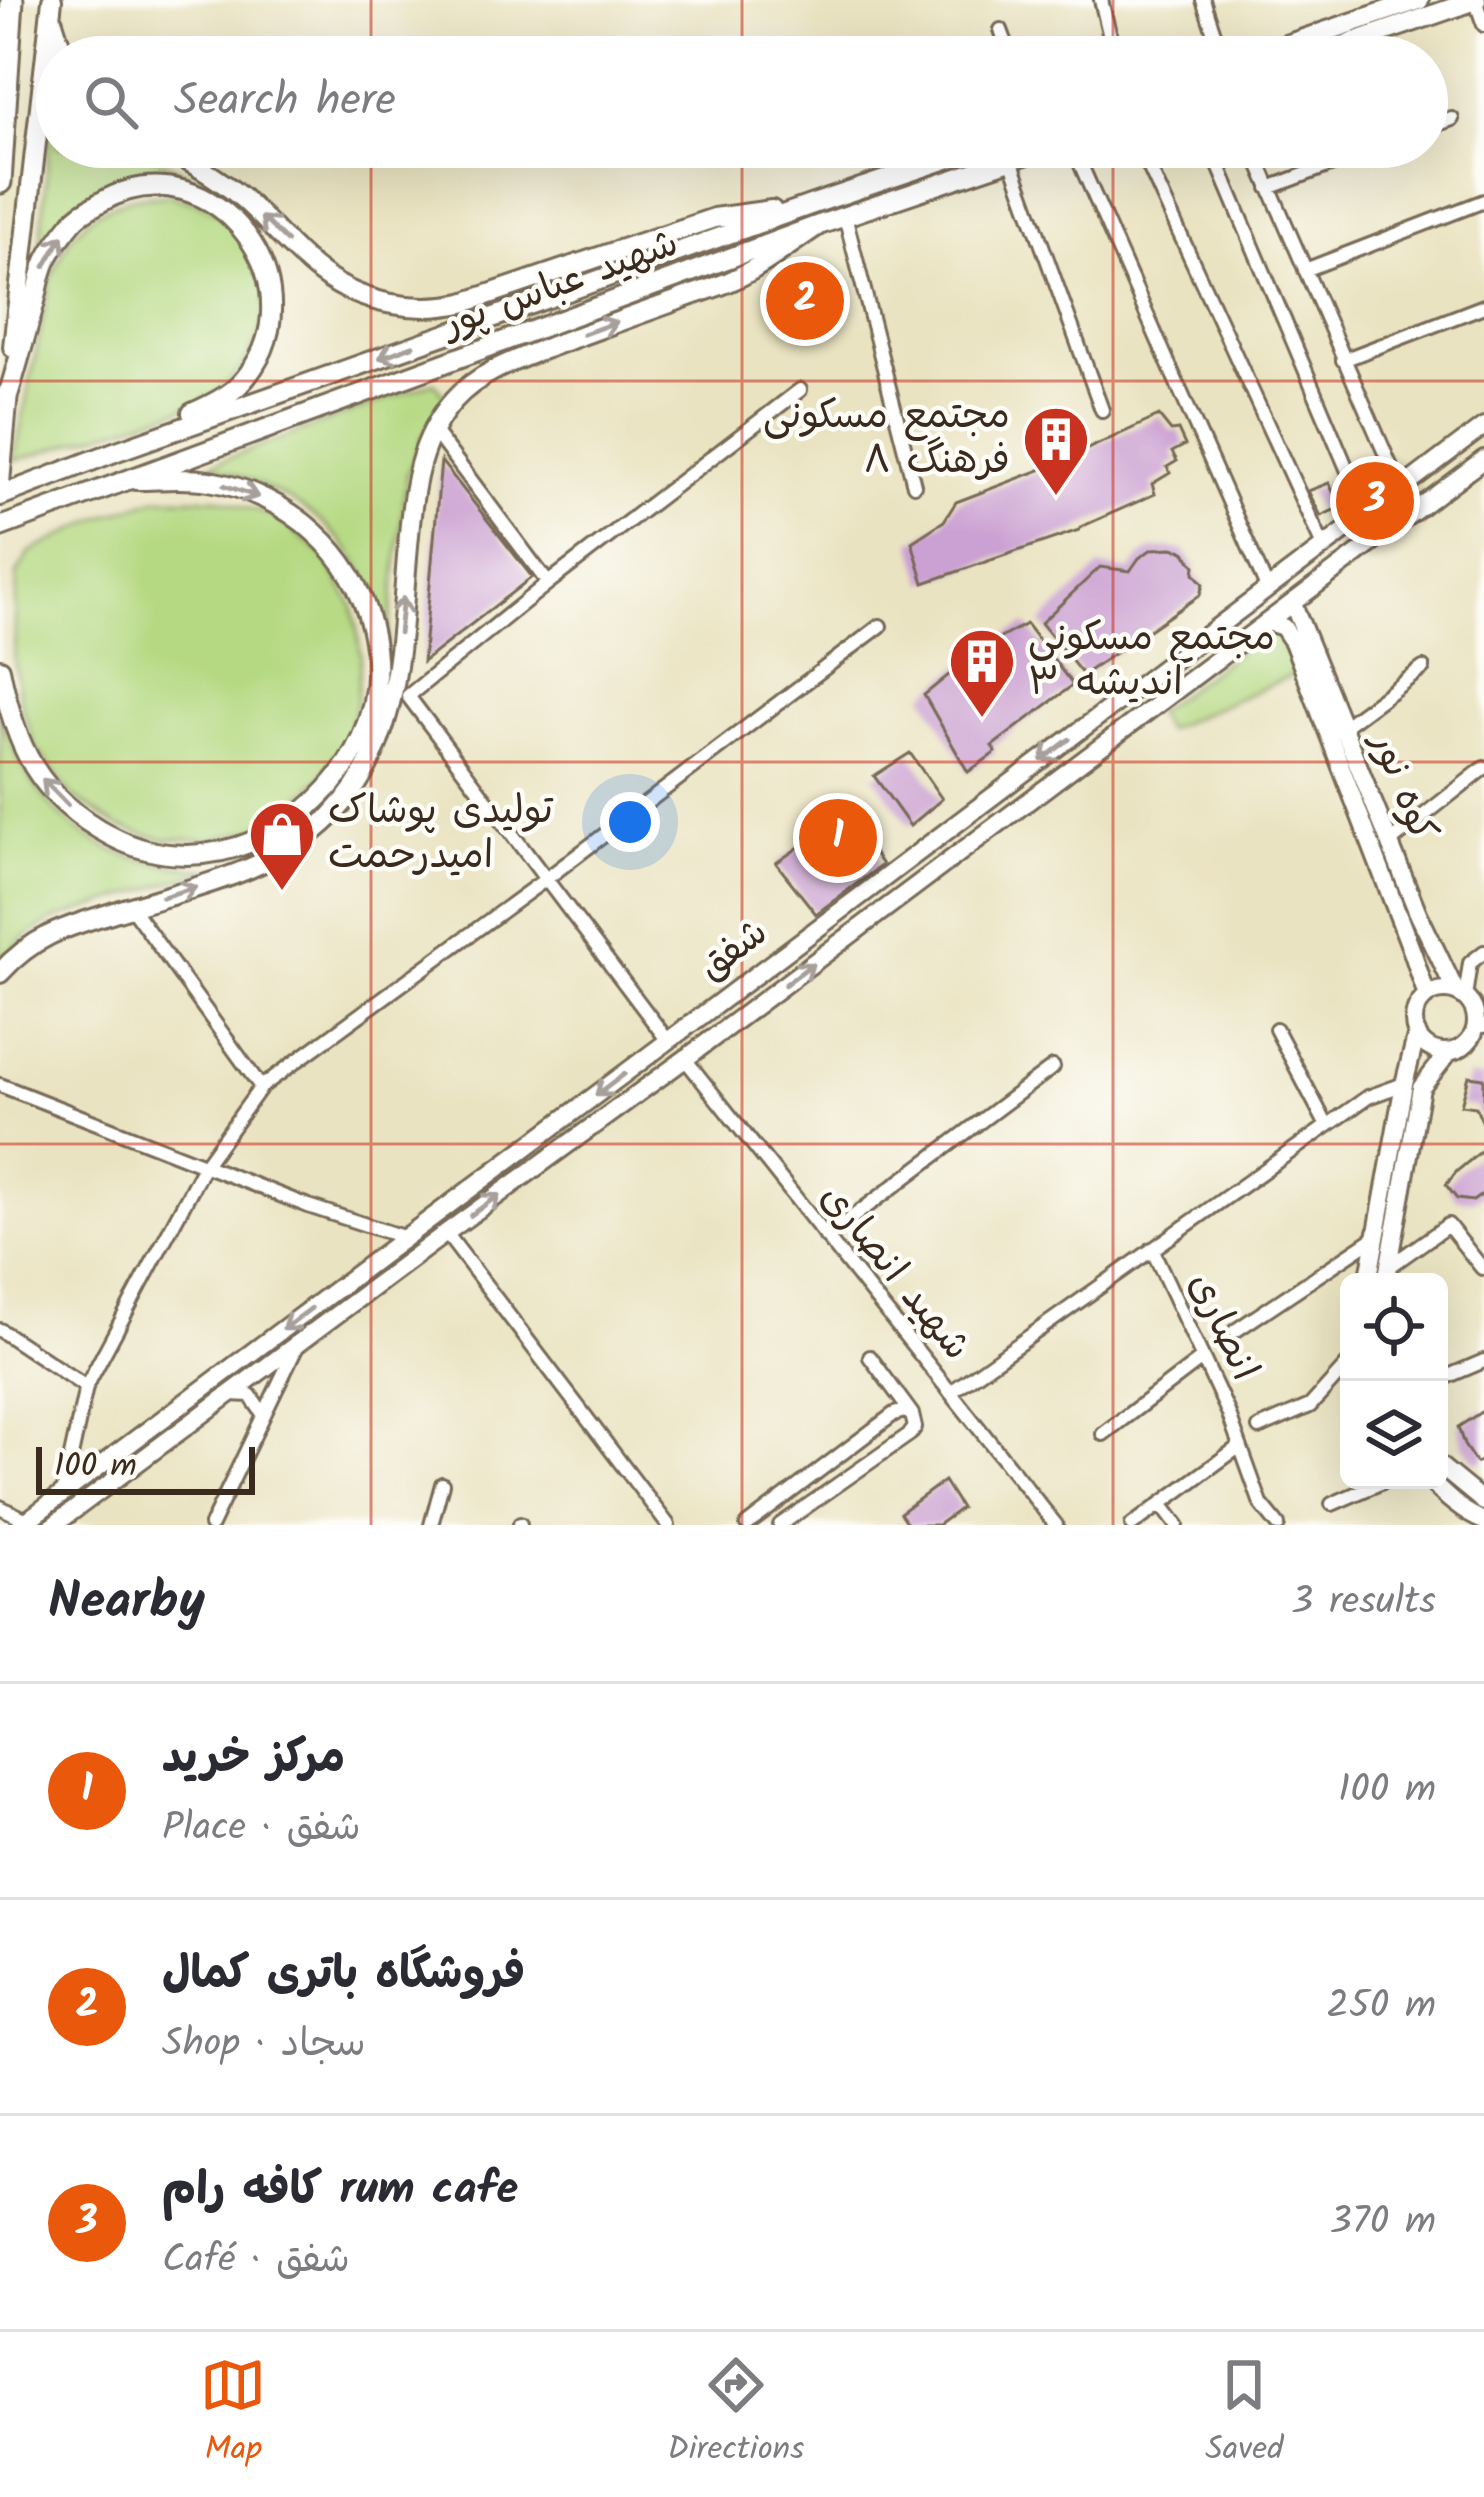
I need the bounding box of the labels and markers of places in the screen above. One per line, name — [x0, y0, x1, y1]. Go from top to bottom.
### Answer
pin: 2 — [766, 256, 844, 346]
place label: مجتمع مسکونی فرهنگ ۸ — [763, 386, 1010, 493]
building icon: مجتمع مسکونی فرهنگ ۸ — [1021, 404, 1091, 498]
pin: 3 — [1336, 456, 1414, 546]
place label: مجتمع مسکونی اندیشه ۳ — [1028, 608, 1275, 715]
building icon: مجتمع مسکونی اندیشه ۳ — [947, 626, 1017, 720]
place label: تولیدی پوشاک امیدرحمت — [328, 781, 554, 888]
pin: 1 — [799, 793, 877, 883]
shop icon: تولیدی پوشاک امیدرحمت — [247, 799, 317, 893]

